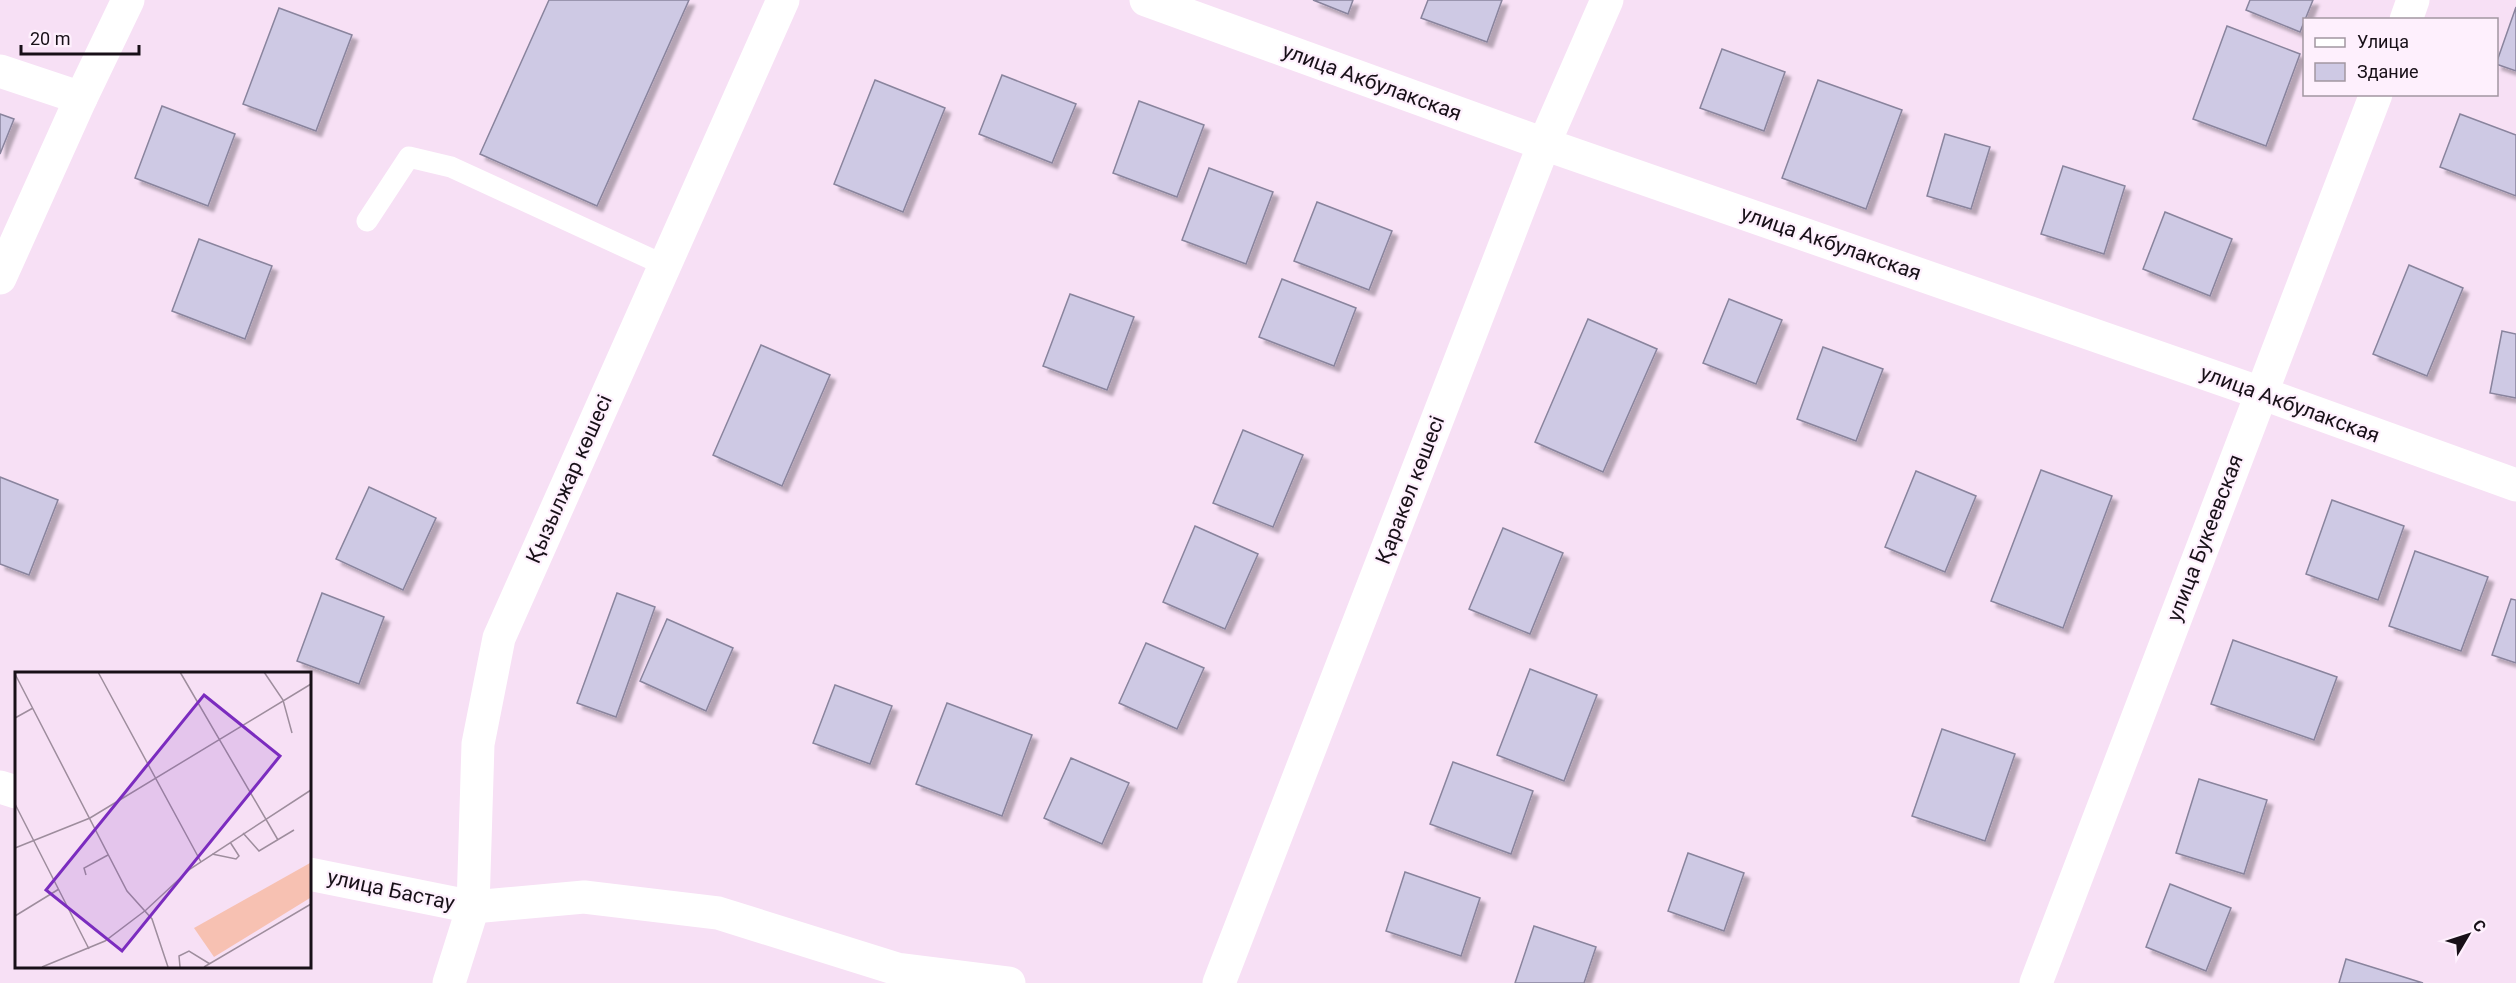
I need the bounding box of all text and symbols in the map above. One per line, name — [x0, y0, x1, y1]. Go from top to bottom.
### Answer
scale bar — [21, 18, 140, 56]
legend — [2303, 18, 2498, 96]
text: 20 m — [30, 28, 70, 49]
text: Улица — [2357, 31, 2409, 52]
street label: улица Акбулакская — [1279, 38, 1465, 126]
text: Здание — [2357, 61, 2419, 82]
street label: улица Акбулакская — [1738, 201, 1924, 285]
street label: улица Акбулакская — [2197, 360, 2383, 448]
street label: Қызылжар көшесі — [521, 391, 617, 567]
street label: Қаракөл көшесі — [1371, 412, 1449, 568]
street label: улица Букеевская — [2162, 451, 2248, 625]
inset map — [15, 672, 310, 968]
street label: улица Бастау — [325, 865, 457, 915]
north arrow — [2438, 905, 2498, 965]
text: С — [2469, 916, 2490, 936]

